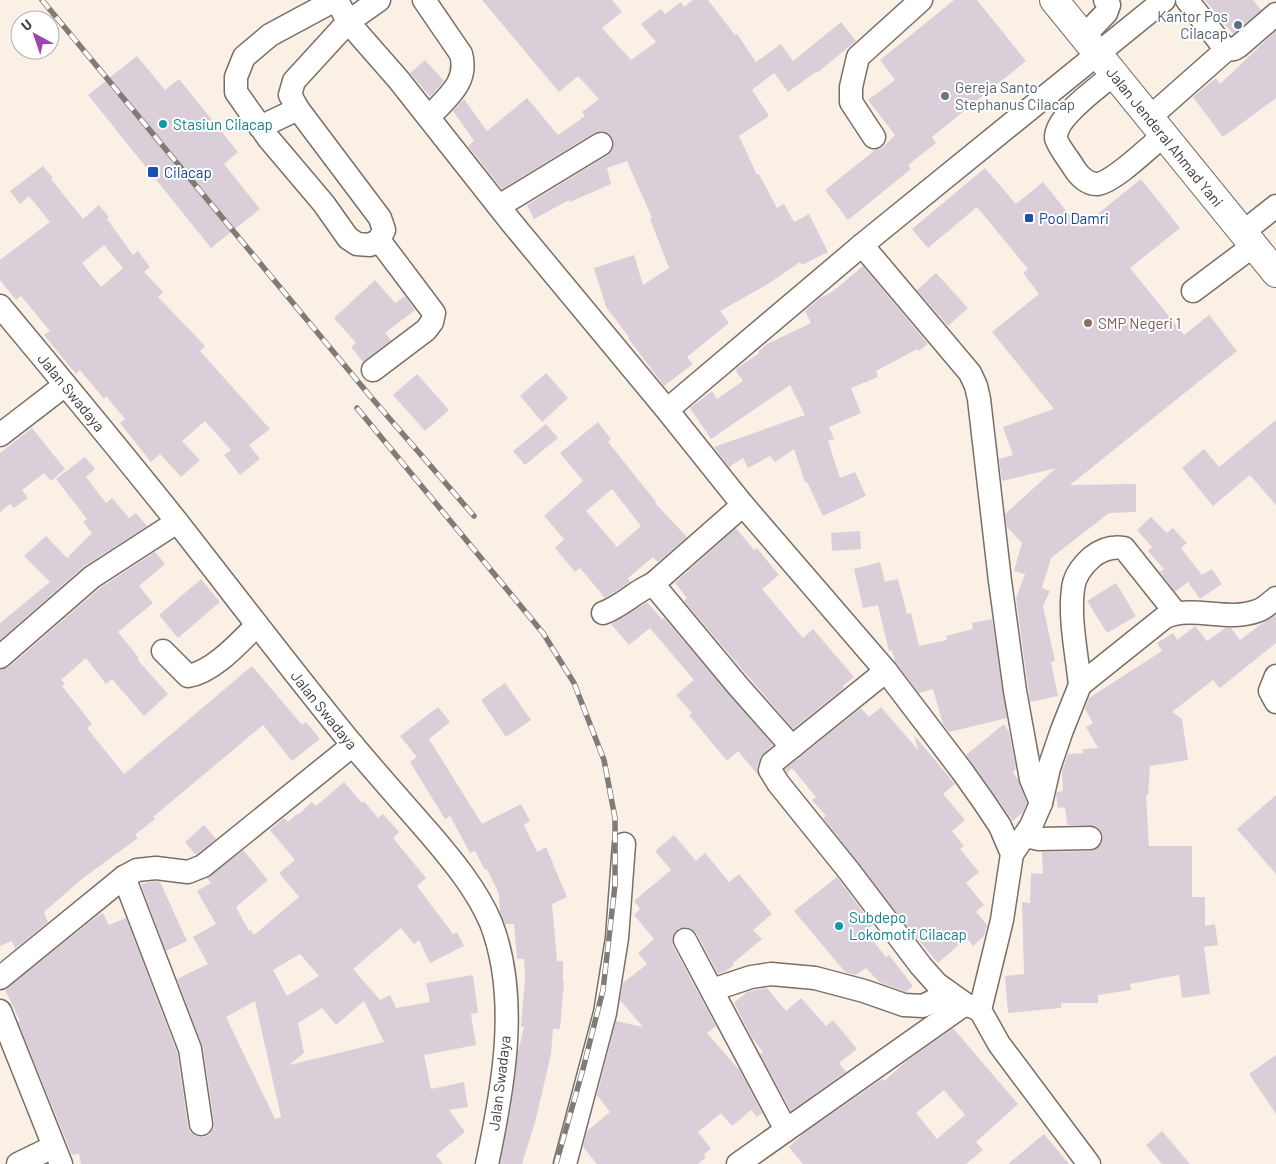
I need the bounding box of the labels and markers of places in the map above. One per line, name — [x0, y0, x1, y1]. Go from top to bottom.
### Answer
place label: Kantor Pos Cilacap — [1157, 7, 1228, 42]
marker: Kantor Pos Cilacap — [1232, 19, 1244, 31]
place label: Gereja Santo Stephanus Cilacap — [955, 78, 1075, 113]
marker: Gereja Santo Stephanus Cilacap — [939, 90, 951, 102]
place label: Stasiun Cilacap — [173, 115, 273, 133]
marker: Stasiun Cilacap — [157, 118, 169, 130]
place label: Cilacap — [164, 163, 212, 181]
marker: Cilacap — [146, 165, 160, 179]
place label: Pool Damri — [1039, 209, 1109, 227]
marker: Pool Damri — [1023, 212, 1035, 224]
place label: SMP Negeri 1 — [1098, 314, 1181, 332]
marker: SMP Negeri 1 — [1082, 317, 1094, 329]
place label: Subdepo Lokomotif Cilacap — [849, 908, 967, 943]
marker: Subdepo Lokomotif Cilacap — [833, 920, 845, 932]

